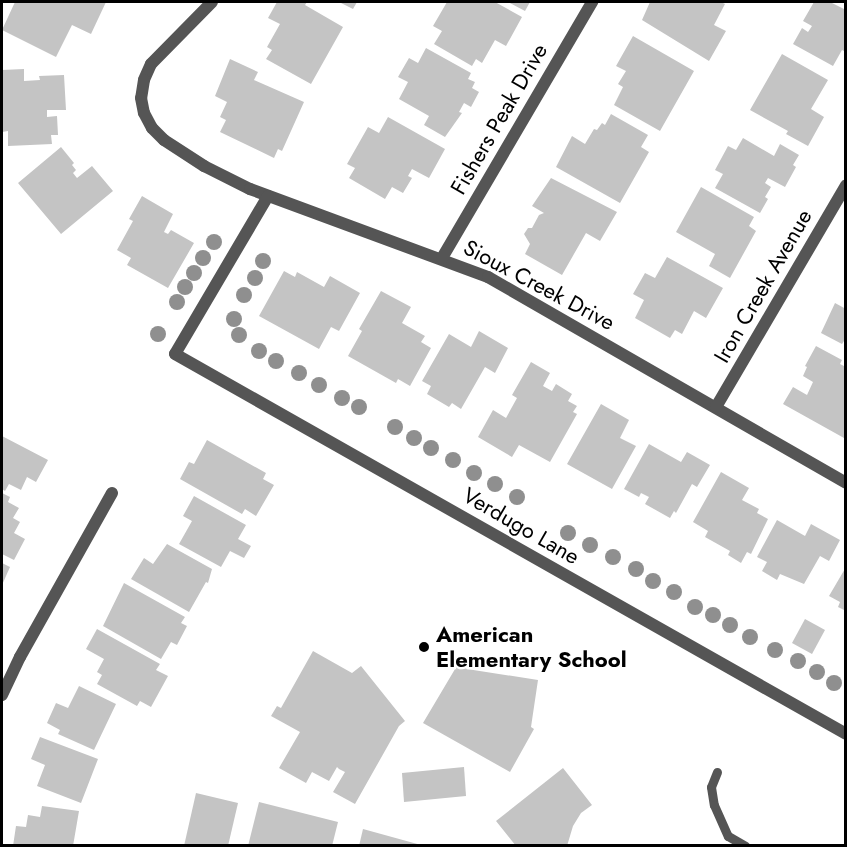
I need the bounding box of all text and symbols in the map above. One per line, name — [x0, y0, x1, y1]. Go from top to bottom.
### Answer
street label: Fishers Peak Drive — [445, 39, 553, 199]
street label: Iron Creek Avenue — [708, 205, 818, 367]
street label: Sioux Creek Drive — [459, 234, 619, 336]
street label: Verdugo Lane — [458, 482, 584, 570]
place label: American Elementary School — [436, 621, 627, 672]
marker: American Elementary School — [417, 640, 431, 654]

